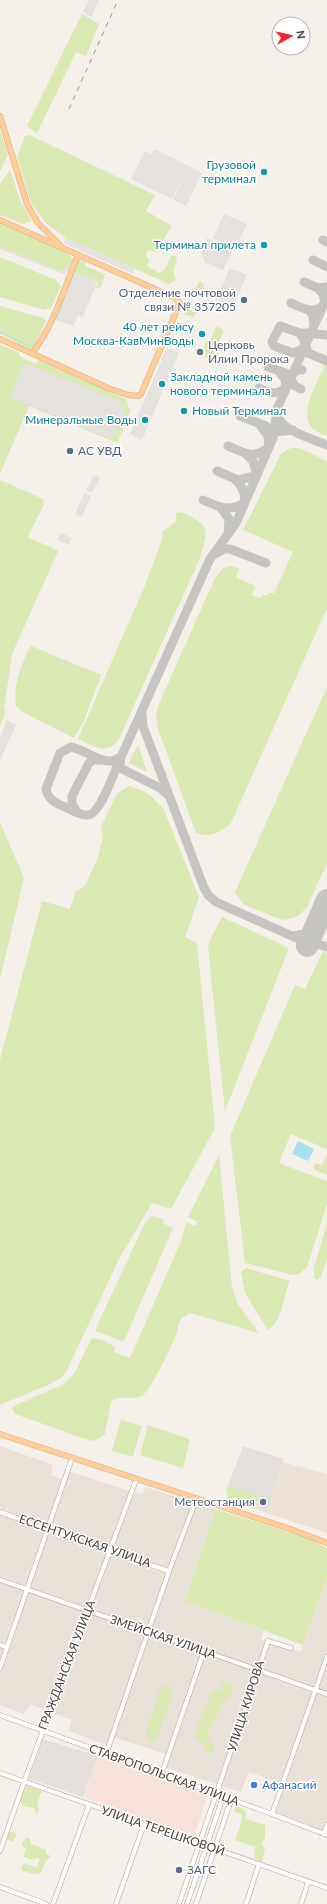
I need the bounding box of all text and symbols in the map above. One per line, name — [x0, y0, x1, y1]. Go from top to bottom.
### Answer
north arrow — [271, 16, 311, 56]
text: N — [294, 29, 308, 40]
place label: Грузовой терминал — [202, 157, 256, 186]
marker: Грузовой терминал — [259, 167, 269, 177]
place label: Терминал прилета — [154, 237, 256, 252]
marker: Терминал прилета — [259, 240, 269, 250]
place label: Отделение почтовой связи № 357205 — [119, 285, 236, 314]
marker: Отделение почтовой связи № 357205 — [239, 295, 249, 305]
place label: 40 лет рейсу Москва-КавМинВоды — [73, 319, 195, 348]
marker: 40 лет рейсу Москва-КавМинВоды — [197, 329, 207, 339]
place label: Церковь Илии Пророка — [208, 337, 289, 366]
marker: Церковь Илии Пророка — [195, 347, 205, 357]
place label: Закладной камень нового терминала — [170, 369, 273, 398]
marker: Закладной камень нового терминала — [157, 379, 167, 389]
place label: Новый Терминал — [192, 403, 286, 418]
marker: Новый Терминал — [179, 406, 189, 416]
place label: Минеральные Воды — [25, 412, 137, 427]
marker: Минеральные Воды — [140, 415, 150, 425]
place label: АС УВД — [78, 443, 122, 458]
marker: АС УВД — [65, 446, 75, 456]
place label: Метеостанция — [174, 1494, 255, 1509]
marker: Метеостанция — [258, 1497, 268, 1507]
street label: ЕССЕНТУКСКАЯ УЛИЦА — [17, 1511, 154, 1570]
street label: ГРАЖДАНСКАЯ УЛИЦА — [35, 1597, 99, 1732]
street label: ЗМЕЙСКАЯ УЛИЦА — [108, 1611, 219, 1662]
street label: УЛИЦА КИРОВА — [224, 1658, 268, 1753]
street label: СТАВРОПОЛЬСКАЯ УЛИЦА — [87, 1740, 242, 1809]
place label: Афанасий — [262, 1777, 317, 1792]
marker: Афанасий — [249, 1780, 259, 1790]
street label: УЛИЦА ТЕРЕШКОВОЙ — [99, 1802, 227, 1859]
place label: ЗАГС — [187, 1862, 216, 1877]
marker: ЗАГС — [174, 1865, 184, 1875]

